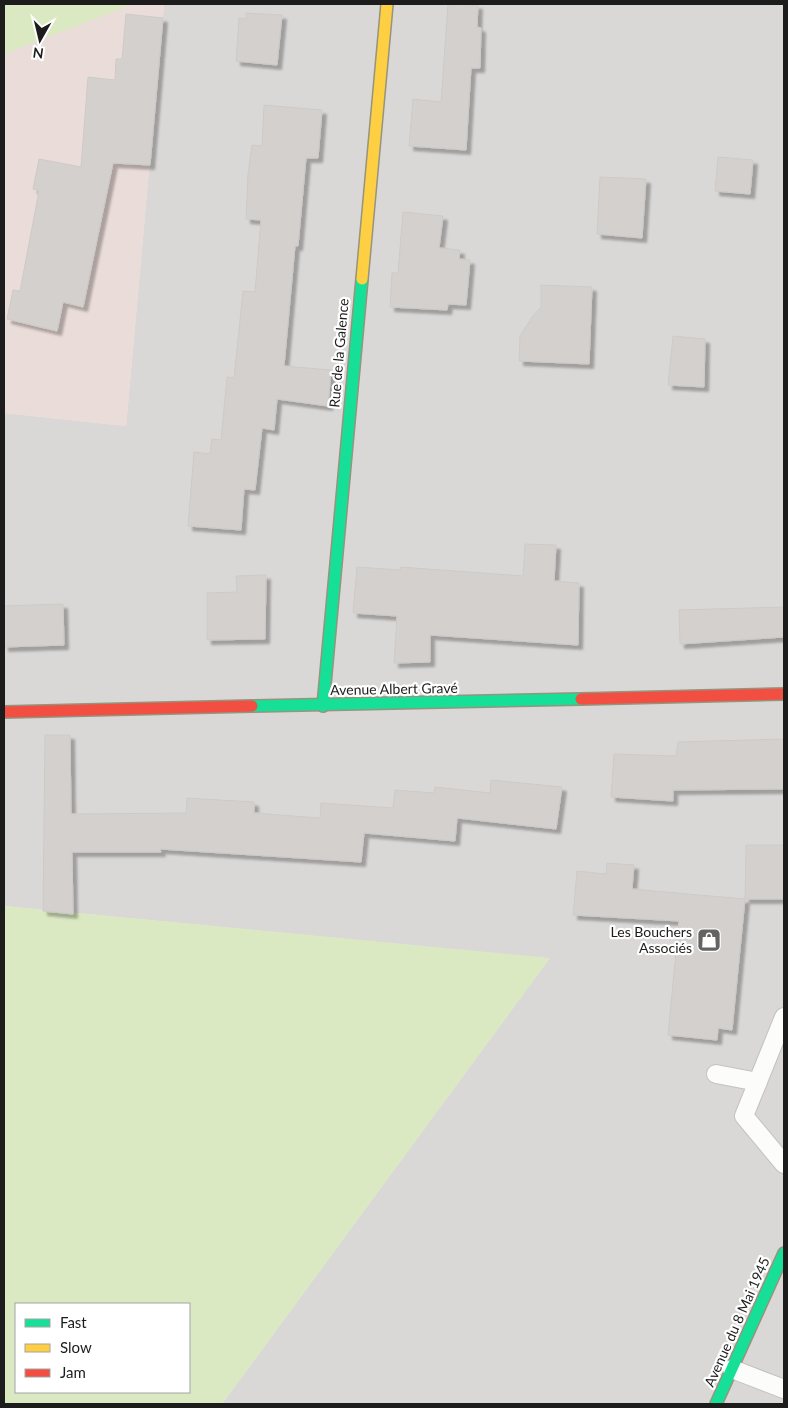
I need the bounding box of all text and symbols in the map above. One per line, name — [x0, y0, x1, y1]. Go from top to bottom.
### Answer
north arrow — [15, 15, 65, 65]
text: N — [32, 44, 45, 63]
street label: Rue de la Galence — [325, 298, 352, 408]
street label: Avenue Albert Gravé — [330, 679, 458, 698]
place label: Les Bouchers Associés — [611, 923, 692, 956]
shop icon: Les Bouchers Associés — [696, 927, 722, 953]
street label: Avenue du 8 Mai 1945 — [700, 1254, 773, 1389]
legend — [15, 1303, 190, 1393]
text: Fast — [60, 1313, 87, 1331]
text: Slow — [60, 1338, 92, 1356]
text: Jam — [60, 1363, 86, 1381]

